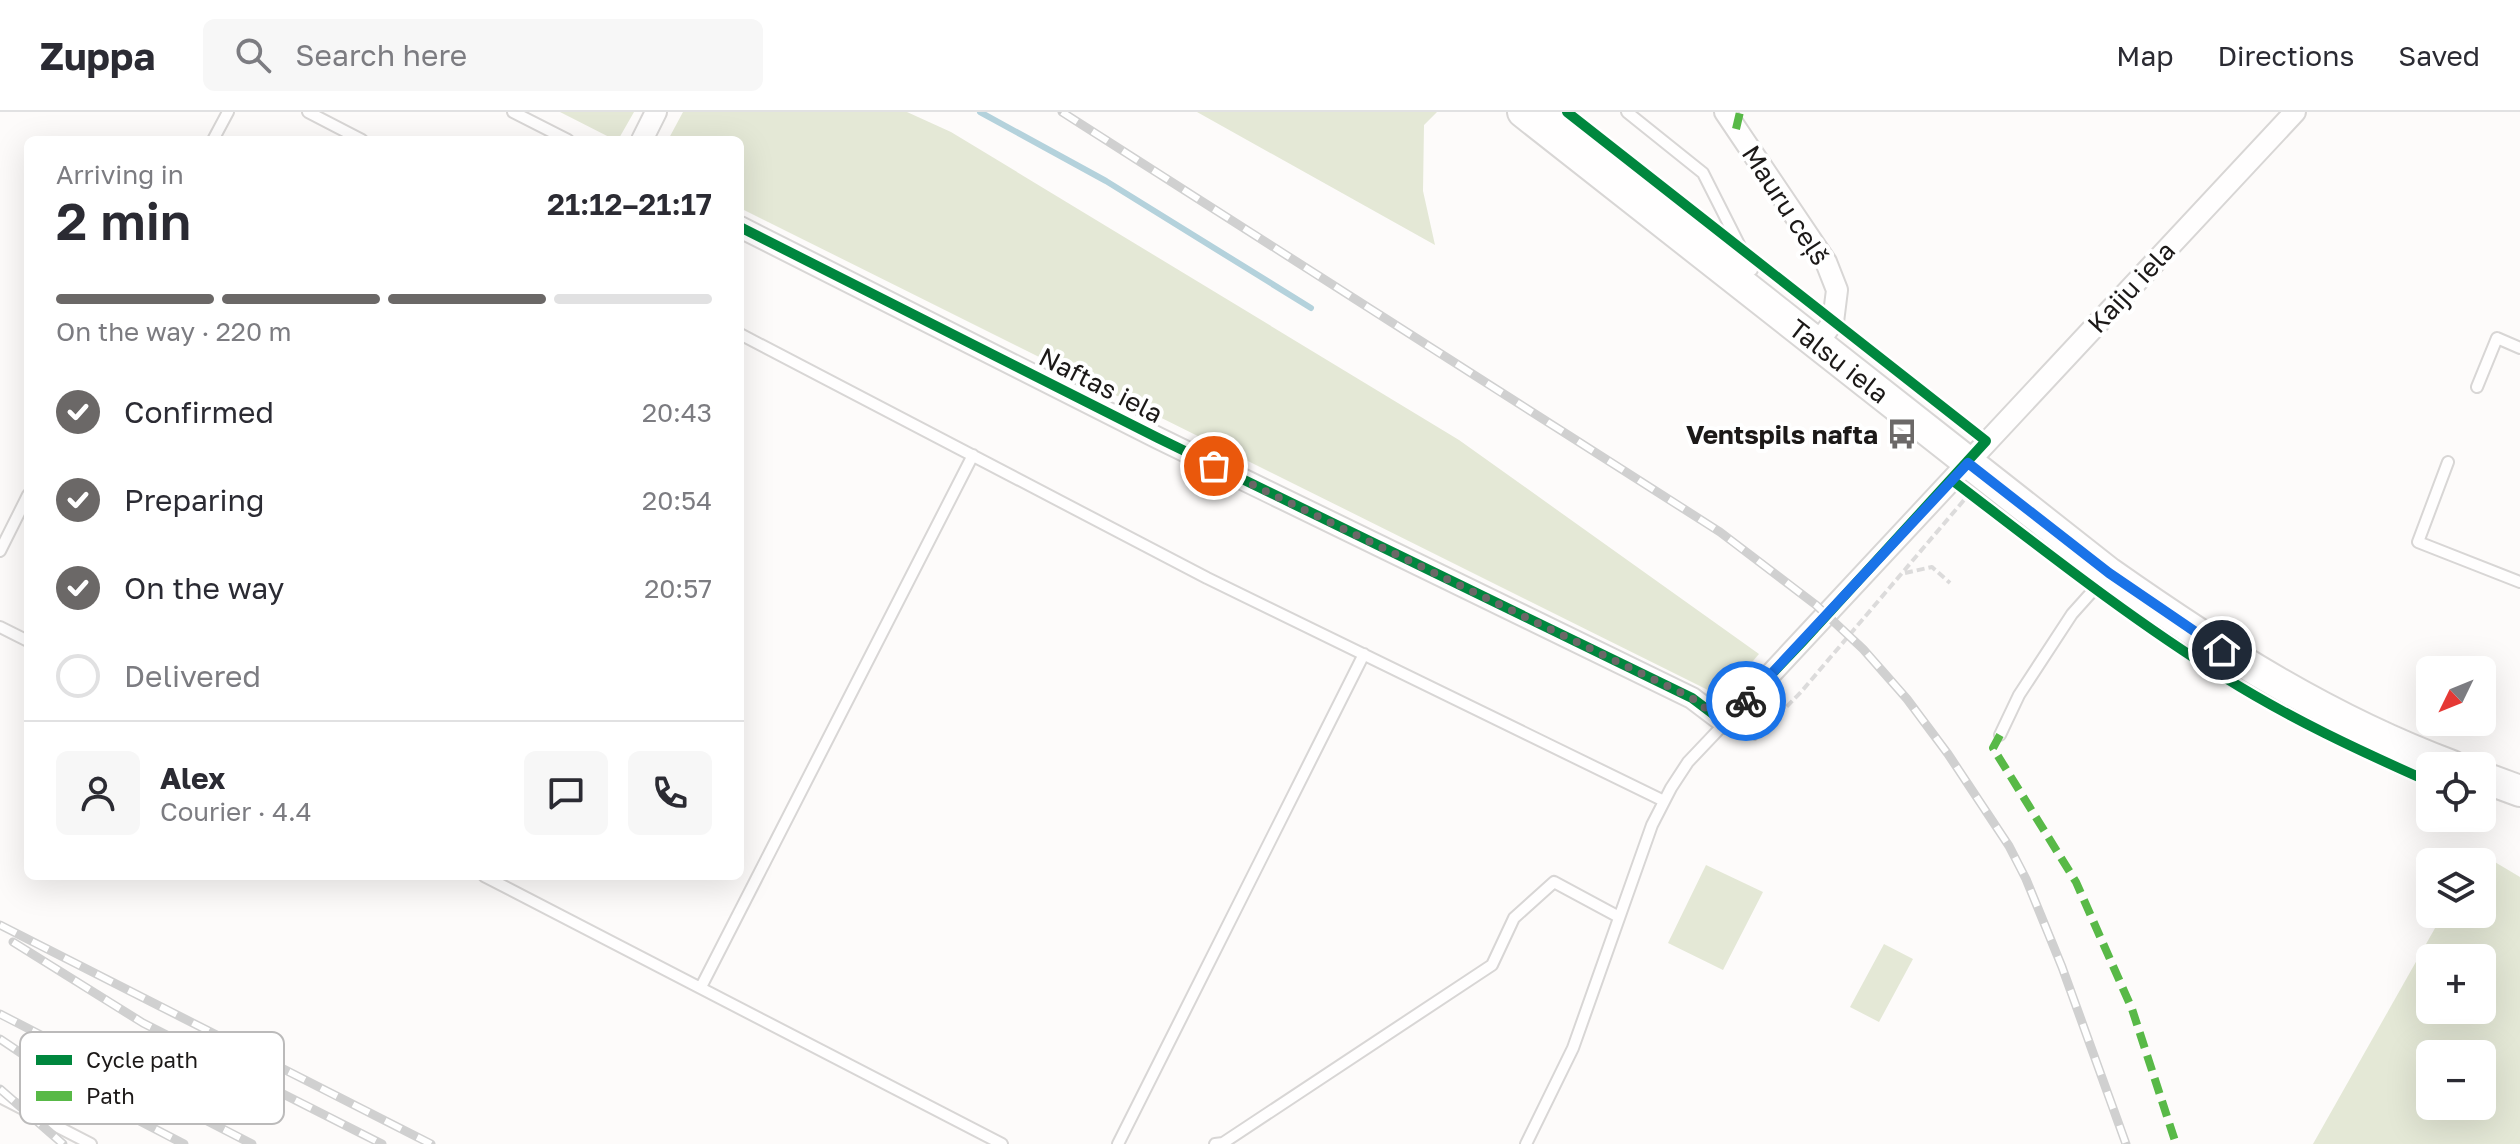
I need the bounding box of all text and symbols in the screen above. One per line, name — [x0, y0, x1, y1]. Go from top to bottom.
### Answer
search box — [203, 19, 763, 91]
text: Zuppa — [40, 33, 155, 78]
icon: search — [231, 33, 275, 77]
text: Search here — [295, 37, 467, 73]
text: Map — [2116, 39, 2173, 72]
text: Directions — [2217, 39, 2354, 72]
text: Saved — [2398, 39, 2480, 72]
street label: Mauru ceļš — [1736, 139, 1836, 271]
text: Arriving in — [56, 159, 184, 190]
text: 21:12–21:17 — [547, 186, 712, 222]
text: 2 min — [56, 189, 191, 251]
street label: Kaiju iela — [2081, 235, 2181, 339]
street label: Talsu iela — [1783, 313, 1895, 409]
text: On the way · 220 m — [56, 316, 292, 347]
street label: Naftas iela — [1034, 341, 1168, 429]
icon: check — [56, 390, 100, 434]
text: Confirmed — [124, 394, 274, 430]
text: 20:43 — [642, 397, 712, 428]
bus stop icon: Ventspils nafta — [1885, 417, 1919, 451]
place label: Ventspils nafta — [1686, 419, 1878, 450]
pin — [1180, 432, 1248, 500]
icon: bag — [1192, 444, 1236, 488]
icon: check — [56, 478, 100, 522]
text: Preparing — [124, 482, 265, 518]
text: 20:54 — [642, 485, 712, 516]
icon: check — [56, 566, 100, 610]
text: On the way — [124, 570, 284, 606]
text: 20:57 — [644, 573, 712, 604]
pin — [2188, 616, 2256, 684]
icon: home — [2200, 628, 2244, 672]
north arrow — [2416, 656, 2496, 736]
map controls — [2416, 656, 2496, 1120]
text: Delivered — [124, 658, 261, 694]
courier — [1706, 661, 1786, 741]
icon: bike — [1724, 679, 1768, 723]
button: person — [56, 751, 140, 835]
button: chat — [524, 751, 608, 835]
button: phone — [628, 751, 712, 835]
button: locate — [2416, 752, 2496, 832]
text: Alex — [160, 760, 225, 796]
text: Courier · 4.4 — [160, 796, 312, 827]
button: layers — [2416, 848, 2496, 928]
button: + — [2416, 944, 2496, 1024]
legend — [20, 1032, 284, 1124]
button: − — [2416, 1040, 2496, 1120]
text: Cycle path — [86, 1046, 198, 1073]
text: Path — [86, 1082, 135, 1109]

